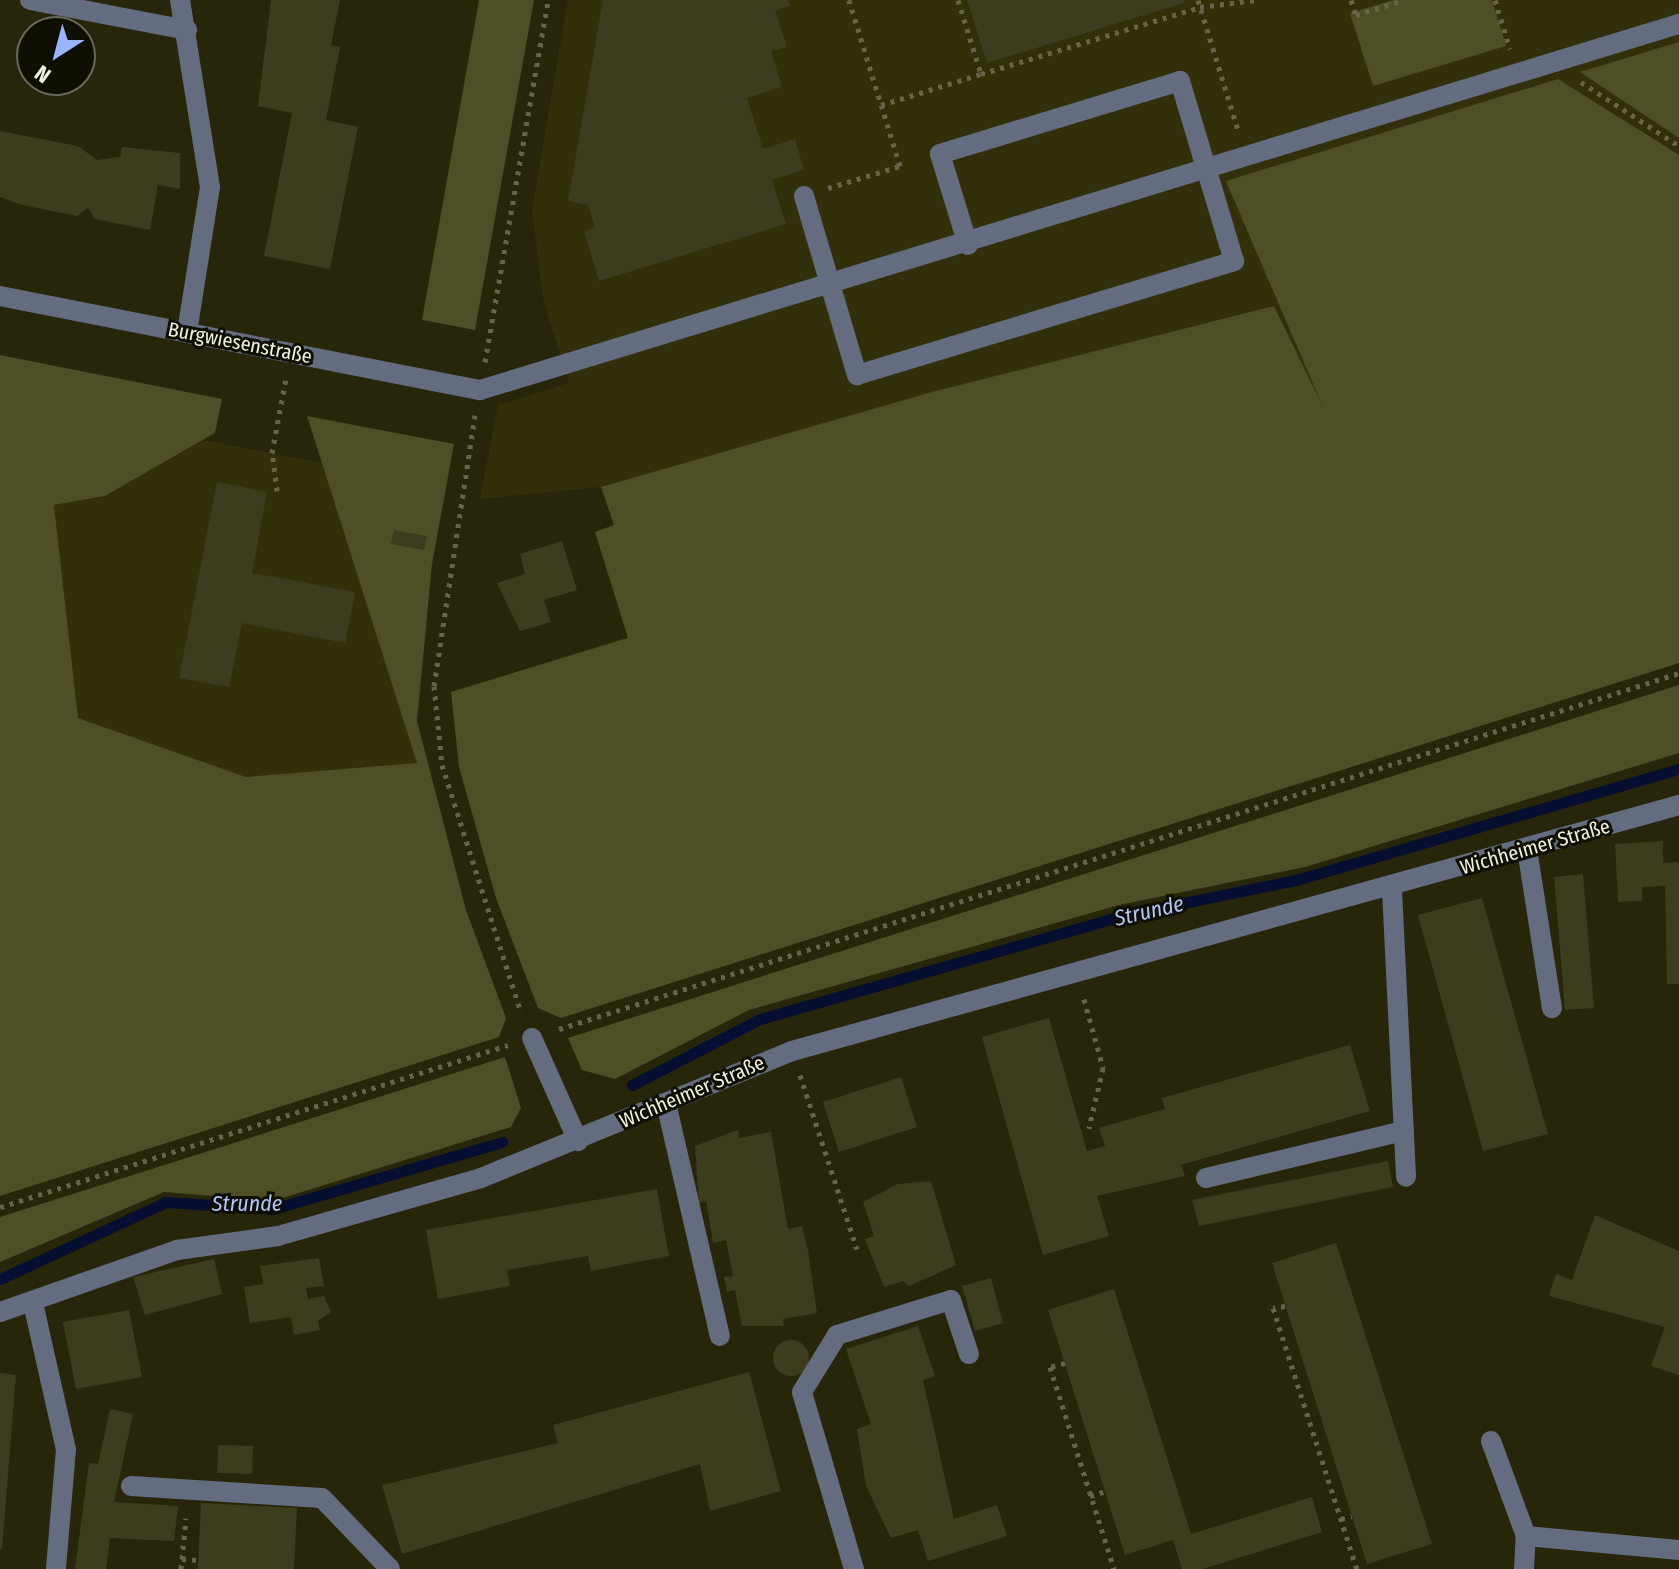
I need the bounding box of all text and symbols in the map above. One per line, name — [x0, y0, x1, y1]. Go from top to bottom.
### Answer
north arrow — [16, 16, 96, 96]
text: N — [30, 59, 56, 89]
street label: Burgwiesenstraße — [166, 317, 314, 369]
street label: Wichheimer Straße — [1457, 814, 1613, 880]
water label: Strunde — [1112, 890, 1186, 932]
street label: Wichheimer Straße — [616, 1051, 768, 1133]
water label: Strunde — [212, 1191, 282, 1217]

